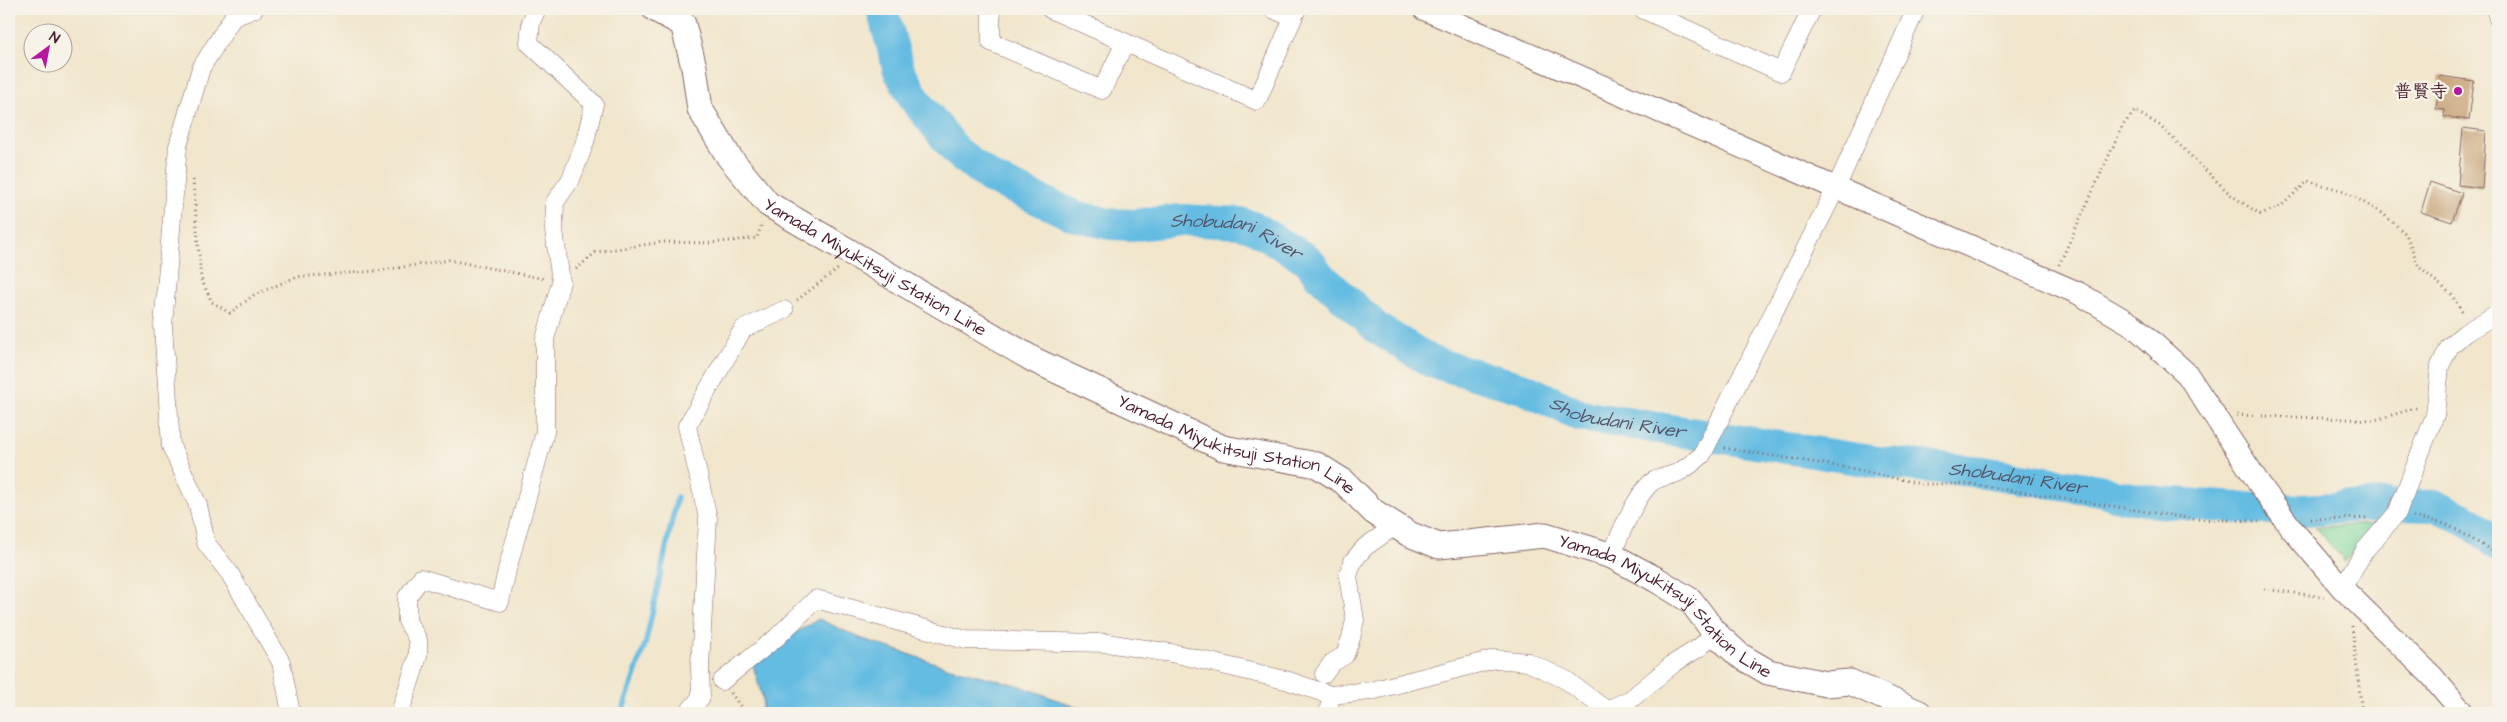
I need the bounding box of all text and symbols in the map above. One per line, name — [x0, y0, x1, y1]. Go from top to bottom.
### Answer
north arrow — [22, 22, 72, 72]
text: N — [45, 27, 64, 49]
place label: 普賢寺 — [2394, 79, 2448, 104]
marker: 普賢寺 — [2452, 85, 2464, 97]
street label: Yamada Miyukitsuji Station Line — [759, 192, 992, 342]
water label: Shobudani River — [1169, 206, 1310, 268]
street label: Yamada Miyukitsuji Station Line — [1113, 388, 1362, 500]
water label: Shobudani River — [1545, 389, 1690, 446]
water label: Shobudani River — [1947, 455, 2091, 502]
street label: Yamada Miyukitsuji Station Line — [1555, 528, 1777, 684]

